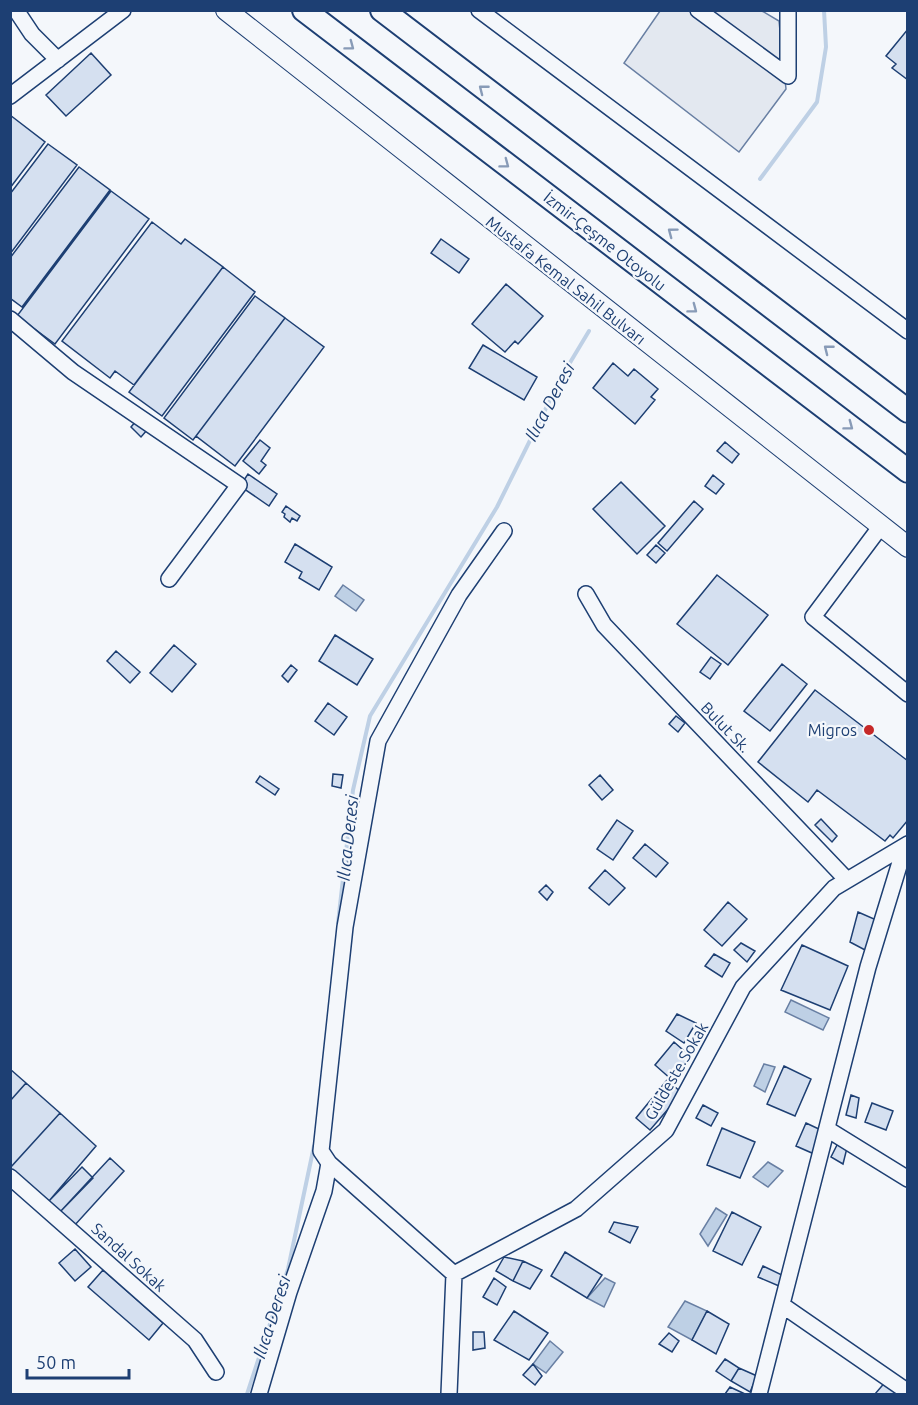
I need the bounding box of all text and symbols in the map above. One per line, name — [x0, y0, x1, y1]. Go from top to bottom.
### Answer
one-way arrow — [344, 39, 355, 50]
one-way arrow — [479, 85, 490, 96]
one-way arrow — [499, 157, 510, 168]
street label: İzmir-Çeşme Otoyolu — [540, 188, 670, 294]
street label: Mustafa Kemal Sahil Bulvarı — [483, 212, 649, 348]
one-way arrow — [667, 229, 678, 240]
one-way arrow — [686, 302, 697, 313]
one-way arrow — [824, 345, 835, 356]
water label: Ilıca Deresi — [520, 358, 578, 444]
one-way arrow — [843, 419, 854, 430]
street label: Bulut Sk. — [698, 698, 754, 756]
place label: Migros — [808, 721, 857, 739]
marker: Migros — [862, 723, 876, 737]
water label: Ilıca Deresi — [333, 794, 361, 882]
street label: Güldeste Sokak — [641, 1019, 711, 1123]
street label: Sandal Sokak — [88, 1219, 170, 1295]
water label: Ilıca Deresi — [248, 1272, 294, 1361]
scale bar — [27, 1342, 129, 1380]
text: 50 m — [36, 1352, 76, 1372]

